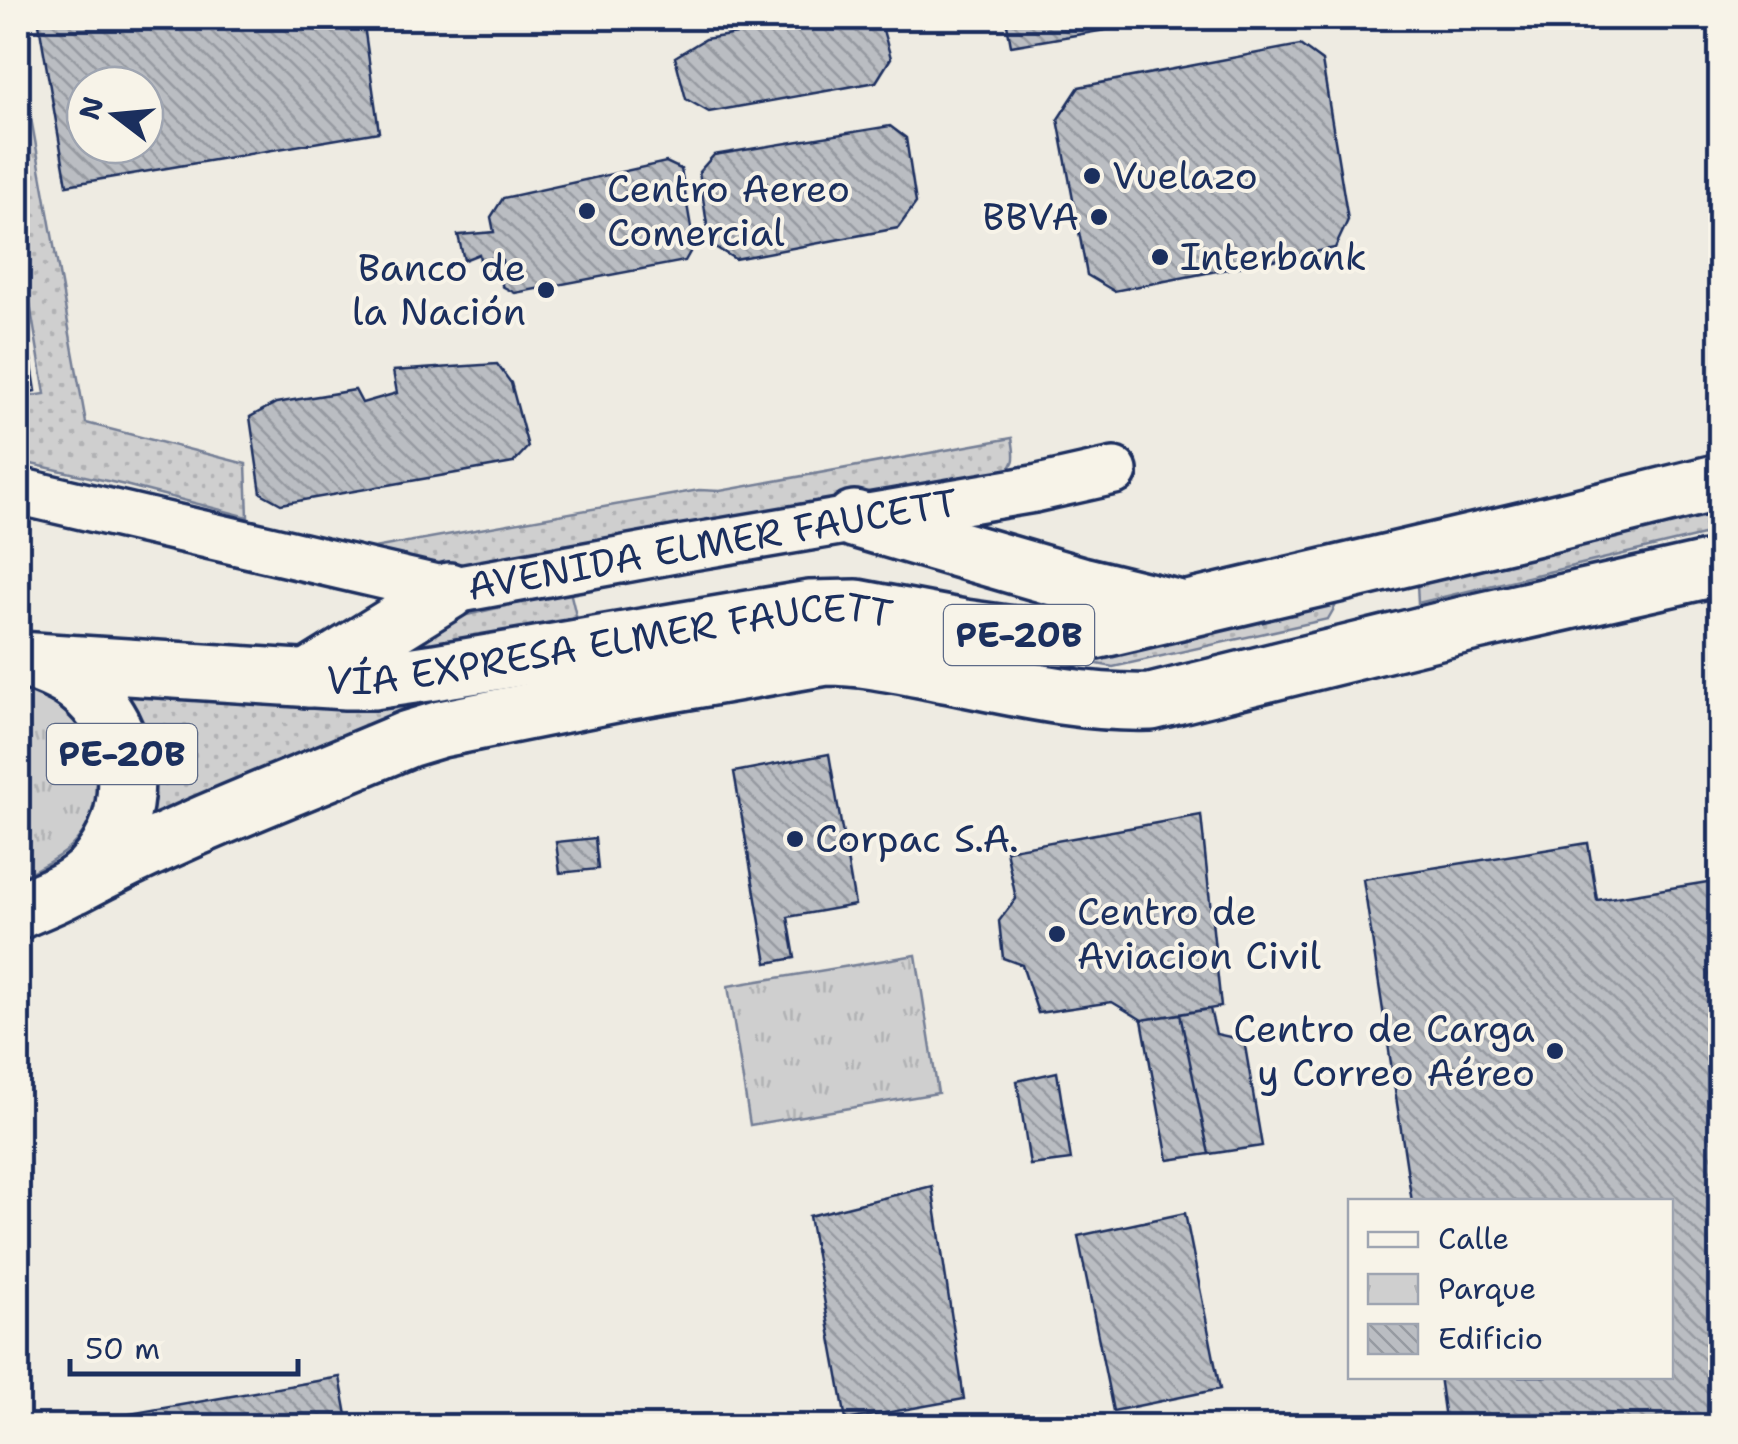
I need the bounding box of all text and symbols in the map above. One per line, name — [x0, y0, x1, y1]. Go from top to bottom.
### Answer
north arrow — [65, 65, 165, 165]
text: N — [70, 92, 112, 124]
place label: Vuelazo — [1112, 150, 1258, 201]
place label: Centro Aereo Comercial — [607, 163, 850, 258]
marker: Vuelazo — [1081, 165, 1103, 187]
place label: BBVA — [982, 191, 1079, 242]
marker: Centro Aereo Comercial — [576, 200, 598, 222]
marker: BBVA — [1088, 206, 1110, 228]
place label: Interbank — [1180, 231, 1367, 282]
place label: Banco de la Nación — [352, 242, 526, 337]
marker: Interbank — [1149, 246, 1171, 268]
marker: Banco de la Nación — [535, 279, 557, 301]
street label: AVENIDA ELMER FAUCETT — [463, 476, 961, 612]
street label: VÍA EXPRESA ELMER FAUCETT — [324, 580, 897, 706]
road number: PE-20B — [944, 605, 1094, 665]
road number: PE-20B — [47, 724, 197, 784]
place label: Corpac S.A. — [815, 813, 1019, 864]
marker: Corpac S.A. — [784, 828, 806, 850]
place label: Centro de Aviacion Civil — [1077, 886, 1322, 981]
marker: Centro de Aviacion Civil — [1046, 923, 1068, 945]
place label: Centro de Carga y Correo Aéreo — [1233, 1003, 1535, 1098]
marker: Centro de Carga y Correo Aéreo — [1544, 1040, 1566, 1062]
legend — [1348, 1199, 1673, 1379]
text: Calle — [1438, 1218, 1509, 1259]
text: Parque — [1438, 1268, 1536, 1309]
scale bar — [70, 1314, 298, 1376]
text: Edificio — [1438, 1318, 1543, 1359]
text: 50 m — [85, 1328, 160, 1369]

